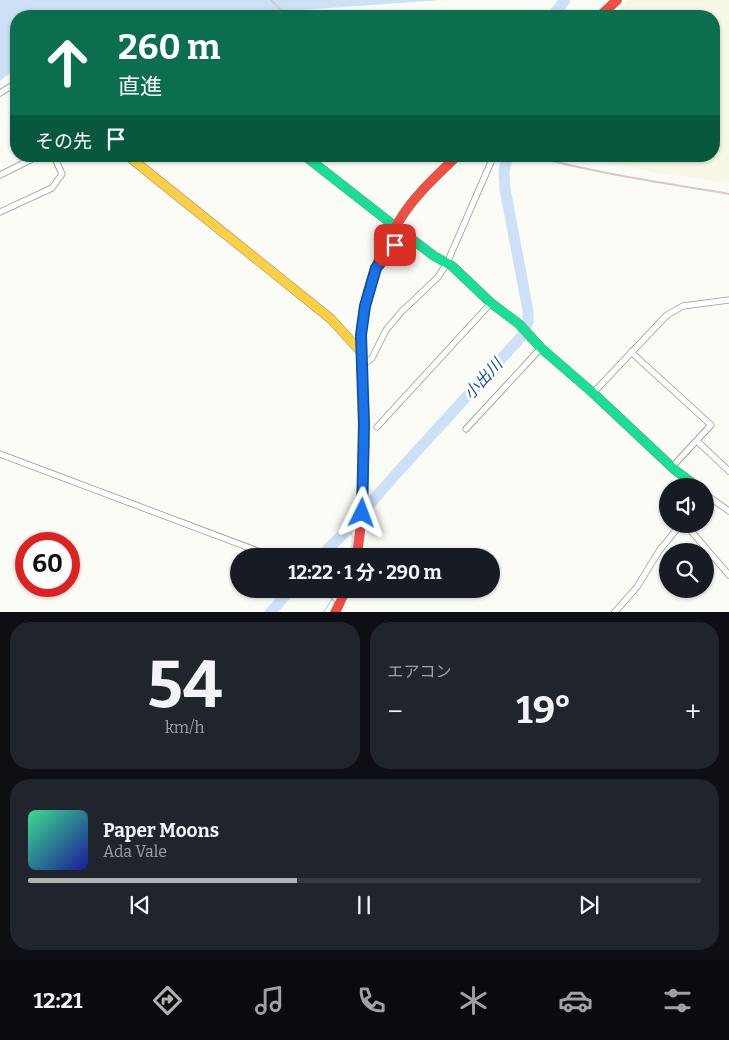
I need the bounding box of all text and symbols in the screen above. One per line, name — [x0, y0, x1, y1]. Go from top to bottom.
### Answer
text: 260 m — [118, 26, 220, 68]
icon: ahead — [35, 30, 100, 95]
text: 直進 — [118, 73, 162, 100]
icon: arrive — [102, 125, 130, 153]
text: その先 — [35, 130, 92, 153]
pin — [374, 224, 416, 266]
icon: arrive — [381, 231, 409, 259]
water label: 小出川 — [460, 353, 507, 403]
map controls — [659, 478, 714, 598]
button: sound — [659, 478, 714, 533]
position arrow — [335, 486, 387, 538]
speed limit sign: 60 — [15, 532, 80, 597]
button: search — [659, 543, 714, 598]
text: 12:22 · 1 分 · 290 m — [288, 561, 442, 584]
text: 54 — [147, 646, 222, 724]
text: エアコン — [388, 662, 452, 681]
text: 19° — [516, 687, 572, 733]
text: − — [388, 695, 403, 728]
text: + — [685, 695, 701, 728]
text: km/h — [165, 718, 205, 737]
text: Paper Moons — [103, 819, 219, 842]
text: Ada Vale — [103, 842, 167, 861]
icon: previous — [126, 891, 154, 919]
icon: pause — [350, 891, 378, 919]
icon: next — [575, 891, 603, 919]
icon: directions — [150, 983, 185, 1018]
icon: music — [252, 983, 287, 1018]
icon: phone — [354, 983, 389, 1018]
icon: climate — [456, 983, 491, 1018]
icon: car — [558, 983, 593, 1018]
icon: filters — [660, 983, 695, 1018]
text: 12:21 — [34, 987, 82, 1014]

